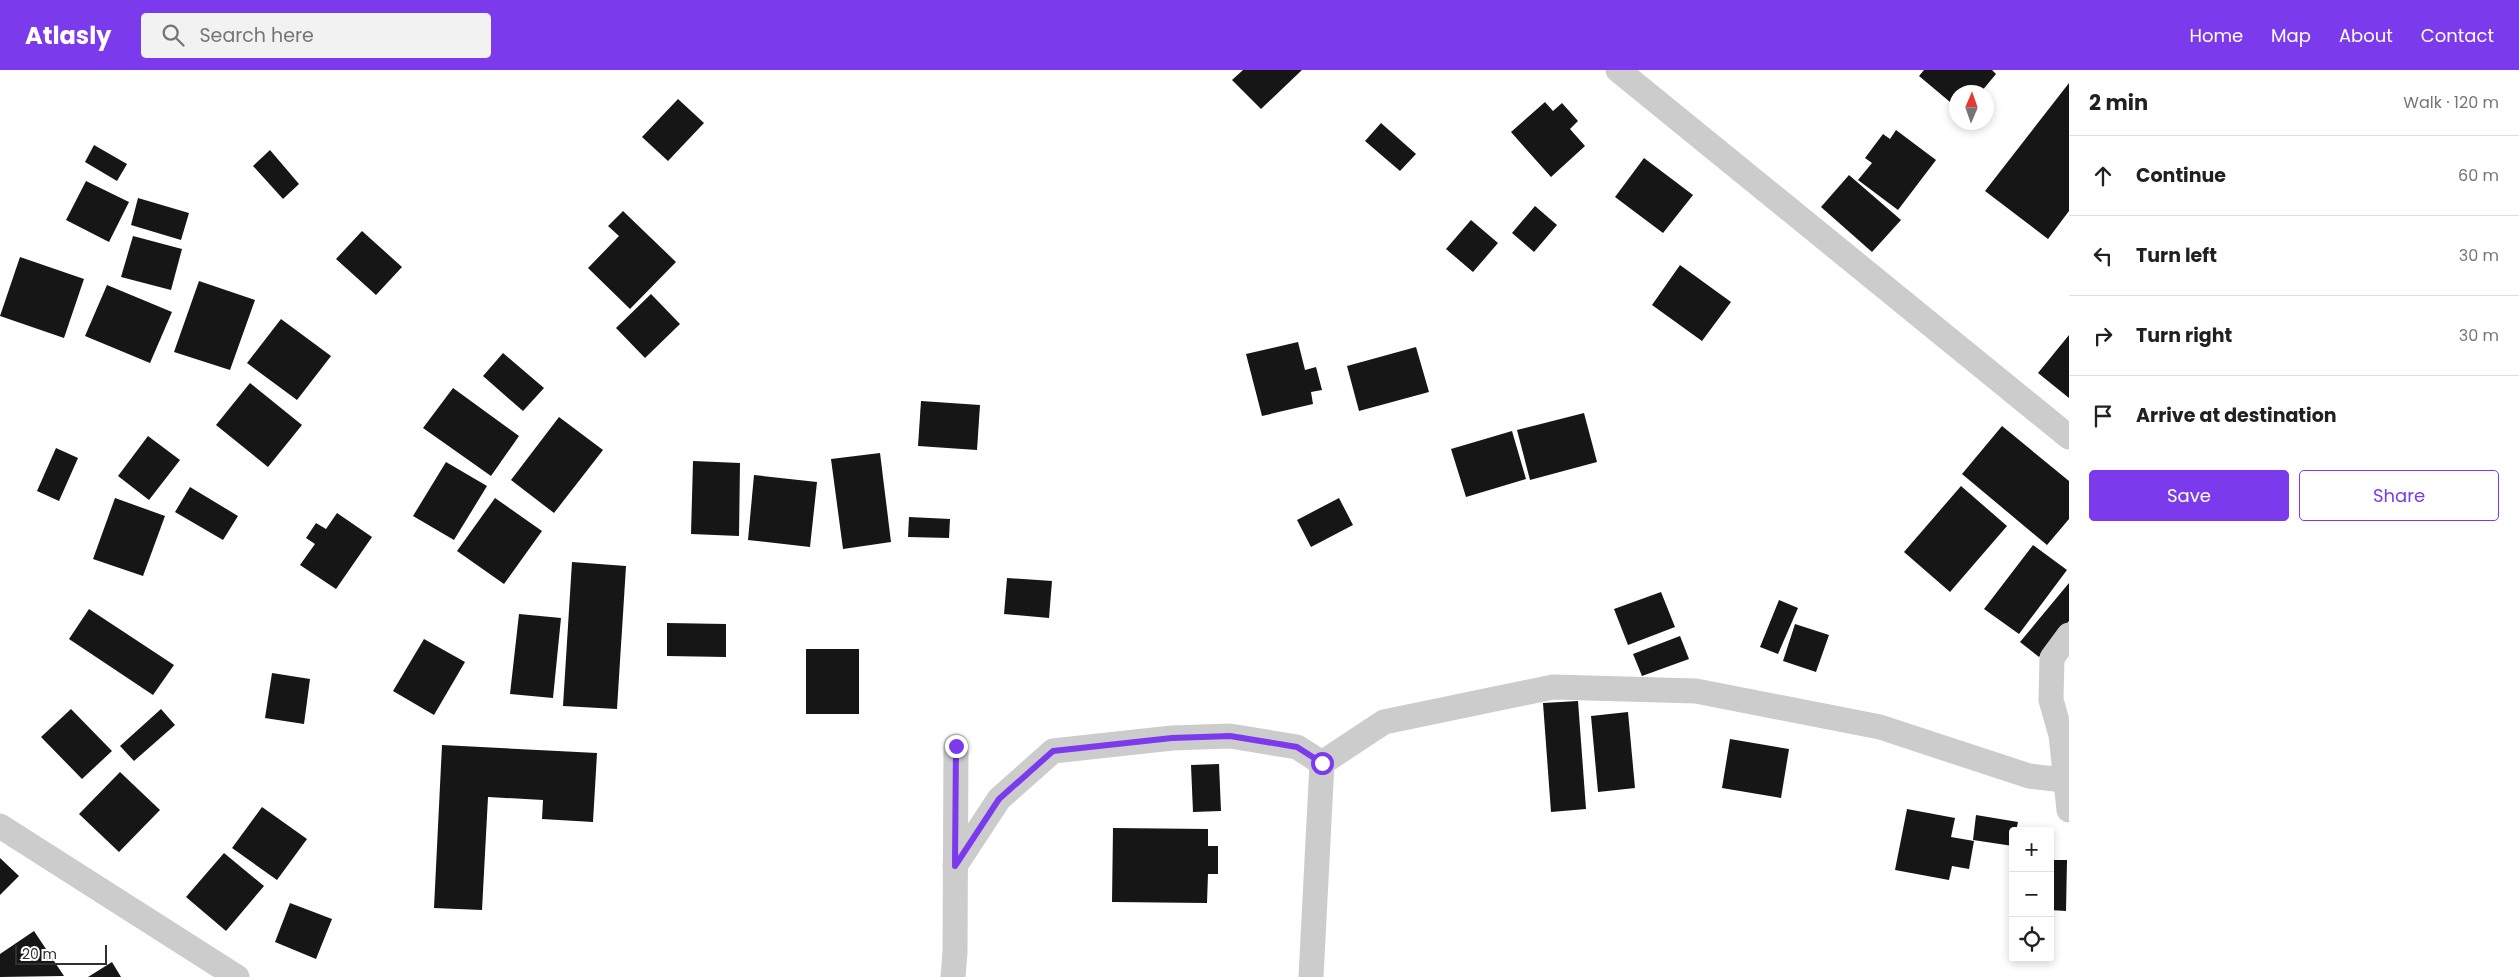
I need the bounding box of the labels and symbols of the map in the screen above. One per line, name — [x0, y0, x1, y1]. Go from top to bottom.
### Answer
north arrow — [1949, 85, 1994, 130]
route end — [945, 735, 968, 758]
route start — [1311, 752, 1334, 775]
scale bar — [15, 942, 108, 965]

